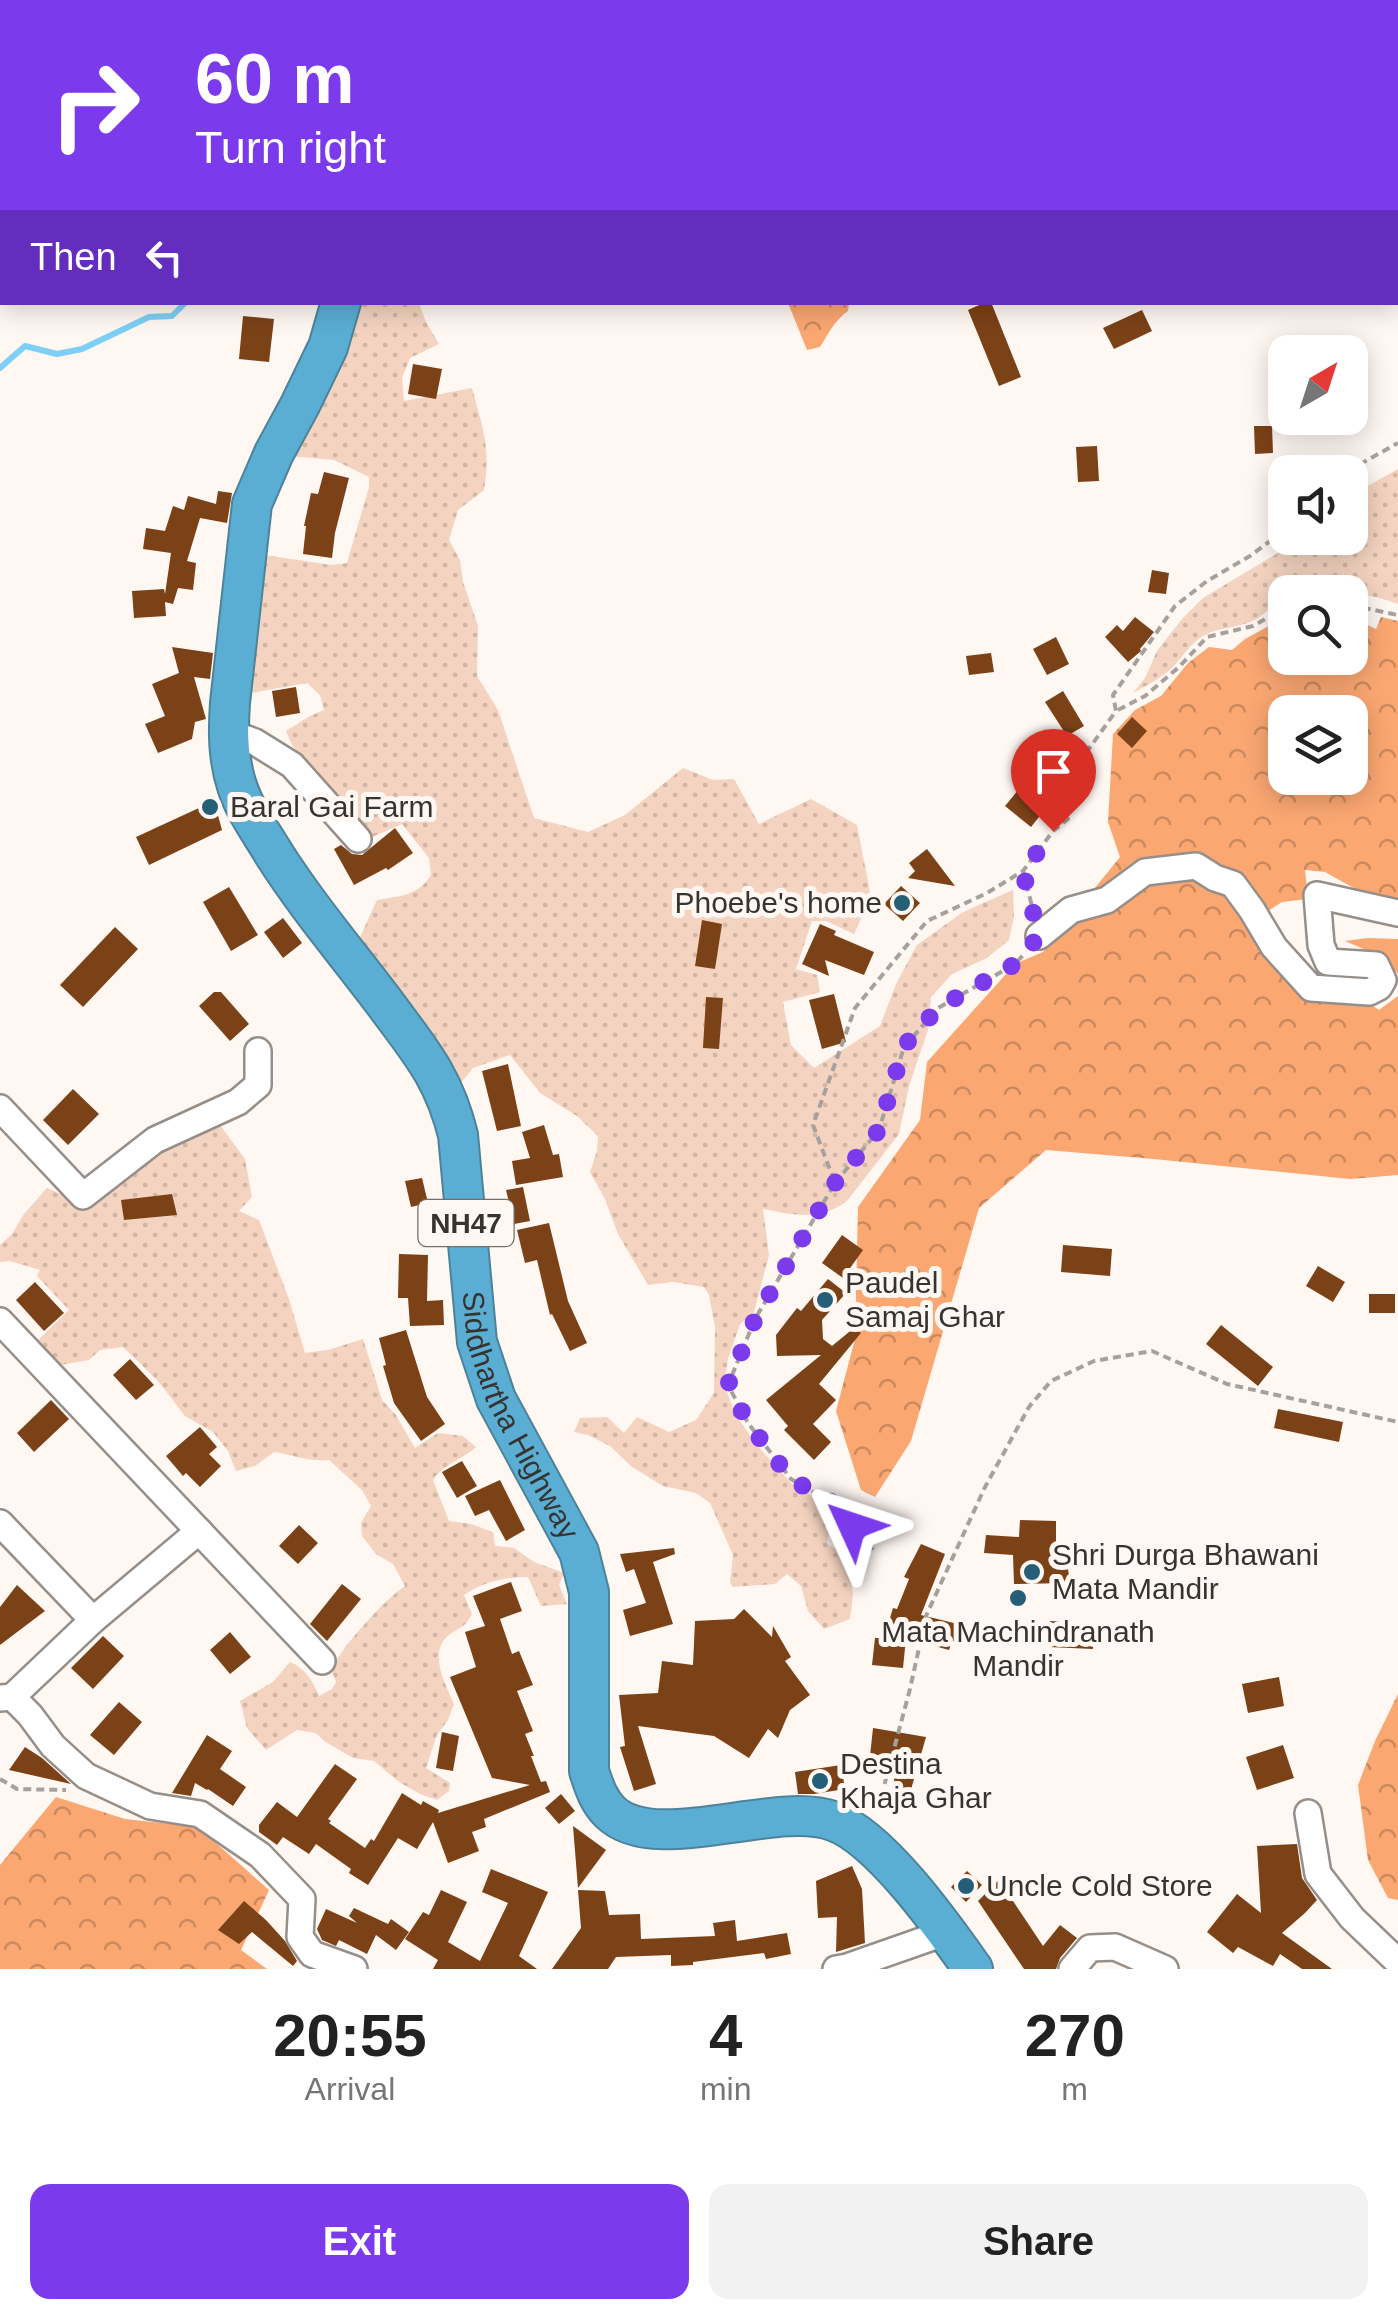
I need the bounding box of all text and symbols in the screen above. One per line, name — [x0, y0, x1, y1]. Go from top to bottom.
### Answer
icon: right — [30, 40, 160, 170]
text: 60 m — [195, 40, 355, 118]
text: Turn right — [195, 122, 386, 173]
icon: left — [137, 230, 192, 285]
text: Then — [30, 236, 117, 278]
north arrow — [1268, 335, 1368, 435]
map controls — [1268, 335, 1368, 795]
button: sound — [1268, 455, 1368, 555]
button: search — [1268, 575, 1368, 675]
button: layers — [1268, 695, 1368, 795]
pin — [1011, 729, 1096, 832]
icon: arrive — [1026, 744, 1081, 799]
place label: Baral Gai Farm — [230, 790, 433, 823]
marker: Baral Gai Farm — [199, 796, 221, 818]
place label: Phoebe's home — [674, 886, 882, 919]
marker: Phoebe's home — [891, 892, 913, 914]
road number: NH47 — [418, 1200, 514, 1246]
place label: Paudel Samaj Ghar — [845, 1266, 1005, 1333]
street label: Siddhartha Highway — [456, 1289, 586, 1545]
marker: Paudel Samaj Ghar — [814, 1289, 836, 1311]
position arrow — [800, 1474, 904, 1578]
place label: Shri Durga Bhawani Mata Mandir — [1052, 1538, 1319, 1605]
marker: Shri Durga Bhawani Mata Mandir — [1021, 1561, 1043, 1583]
marker: Mata Machindranath Mandir — [1007, 1587, 1029, 1609]
place label: Mata Machindranath Mandir — [881, 1615, 1155, 1682]
place label: Destina Khaja Ghar — [840, 1747, 992, 1814]
marker: Destina Khaja Ghar — [809, 1770, 831, 1792]
place label: Uncle Cold Store — [986, 1869, 1213, 1902]
marker: Uncle Cold Store — [955, 1875, 977, 1897]
text: 20:55 — [273, 2002, 427, 2069]
text: 4 — [709, 2002, 742, 2069]
text: 270 — [1025, 2002, 1125, 2069]
text: Arrival — [305, 2071, 395, 2107]
text: min — [700, 2071, 751, 2107]
text: m — [1061, 2071, 1088, 2107]
button: Exit — [30, 2184, 689, 2299]
button: Share — [709, 2184, 1368, 2299]

